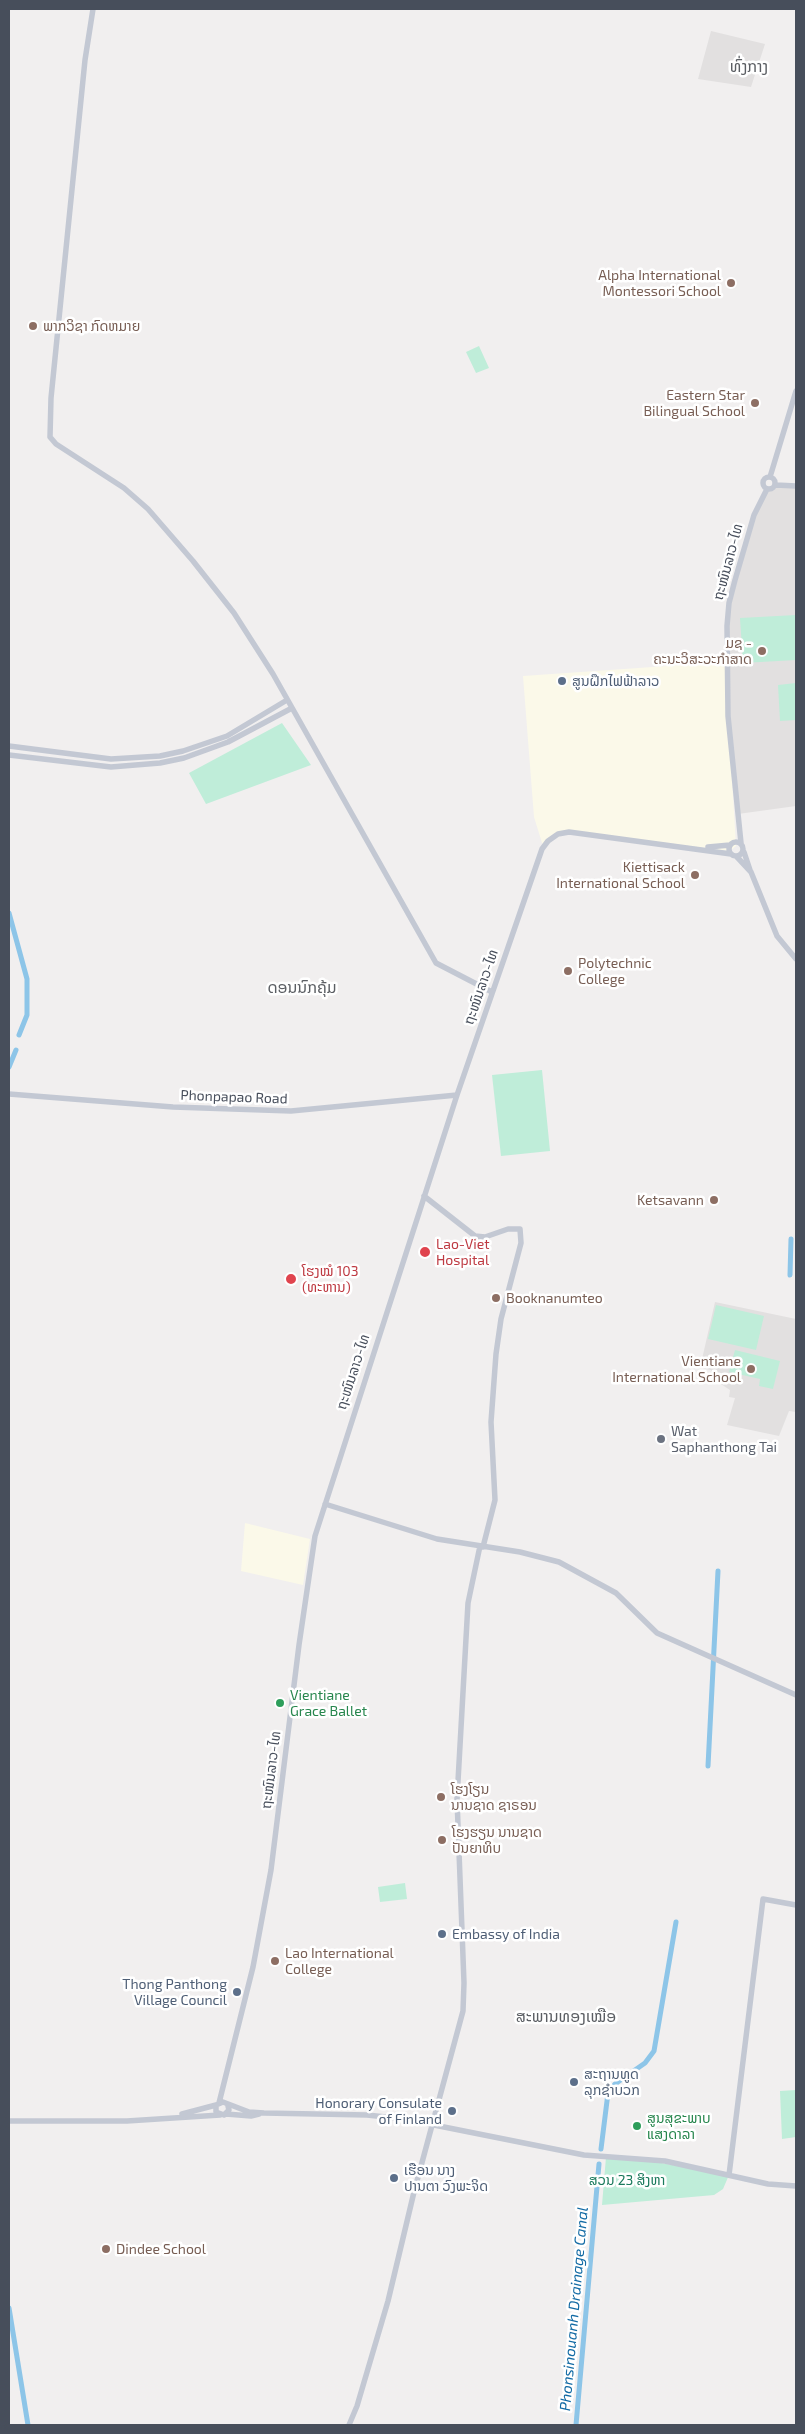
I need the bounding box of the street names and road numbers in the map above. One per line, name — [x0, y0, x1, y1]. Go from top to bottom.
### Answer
street label: ຖະໜົນລາວ-ໄທ — [710, 522, 746, 602]
street label: ຖະໜົນລາວ-ໄທ — [460, 947, 502, 1027]
street label: Phonpapao Road — [180, 1087, 288, 1107]
street label: ຖະໜົນລາວ-ໄທ — [333, 1332, 373, 1412]
street label: ຖະໜົນລາວ-ໄທ — [258, 1730, 284, 1810]

